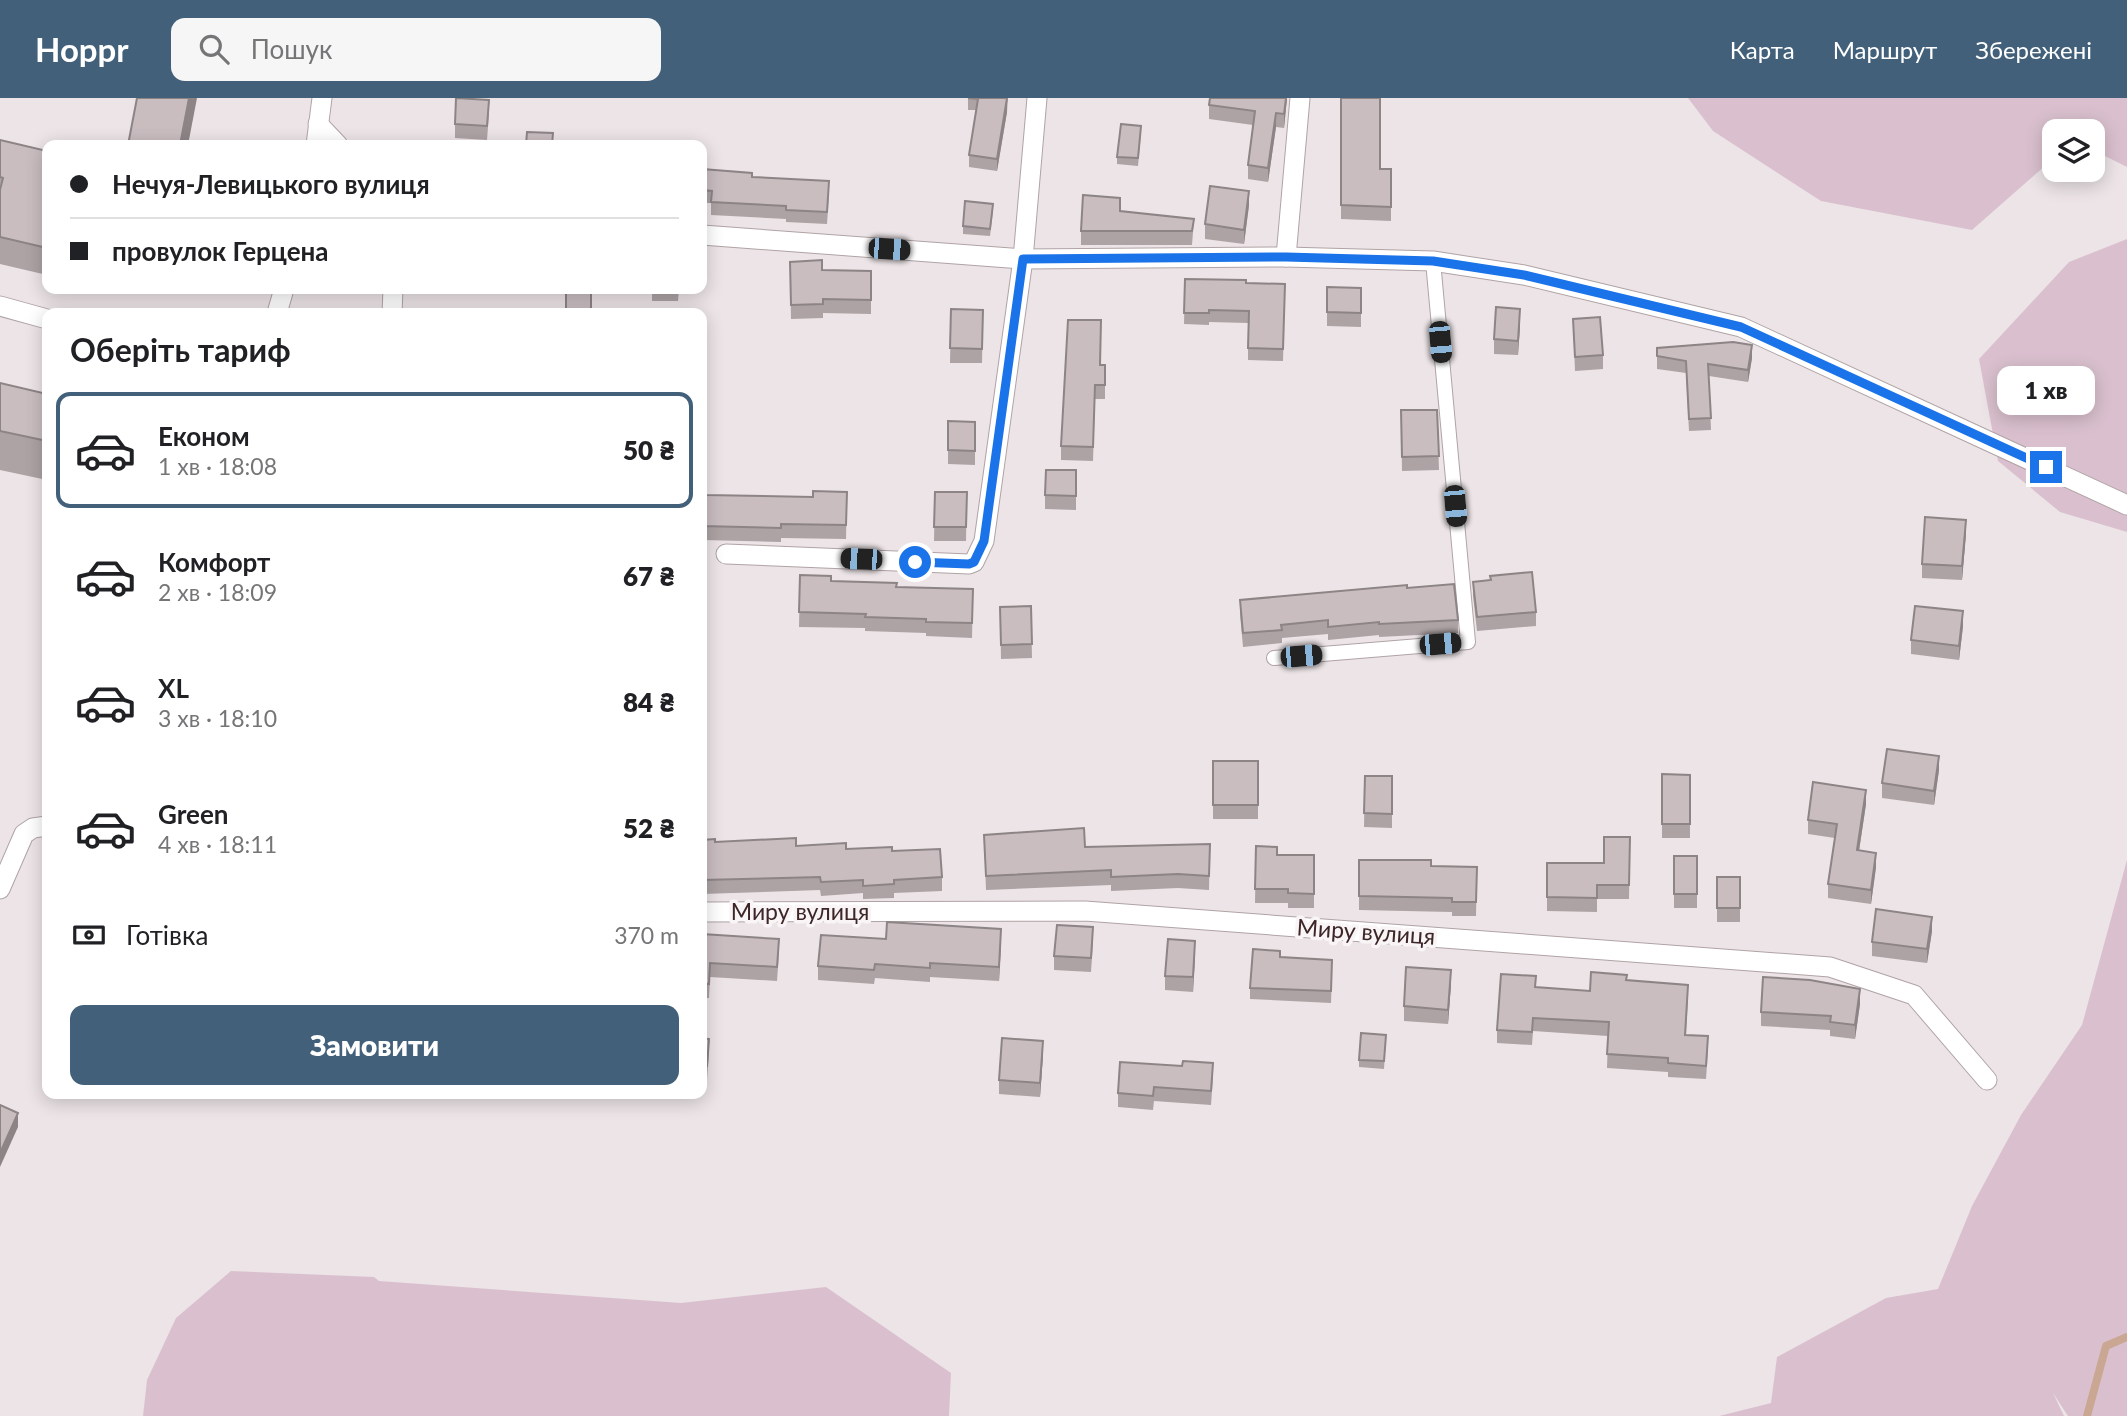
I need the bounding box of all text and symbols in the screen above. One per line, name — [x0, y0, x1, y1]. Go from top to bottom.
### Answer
search box — [171, 18, 661, 81]
text: Hoppr — [35, 29, 129, 69]
icon: search — [195, 30, 233, 68]
text: Пошук — [251, 33, 332, 65]
text: Карта — [1730, 35, 1795, 64]
text: Маршрут — [1833, 35, 1937, 64]
text: Збережені — [1975, 35, 2092, 64]
map controls — [2042, 119, 2105, 182]
button: layers — [2042, 119, 2105, 182]
text: Нечуя-Левицького вулиця — [112, 168, 430, 200]
text: провулок Герцена — [112, 235, 329, 267]
car — [868, 237, 911, 261]
car — [1428, 320, 1453, 364]
text: Оберіть тариф — [70, 330, 291, 369]
callout: 1 хв — [1997, 366, 2095, 414]
text: 1 хв — [2025, 376, 2067, 404]
icon: car — [74, 419, 137, 482]
text: Економ — [158, 420, 250, 452]
text: 50 ₴ — [623, 434, 675, 466]
route end — [2030, 451, 2062, 483]
text: 1 хв · 18:08 — [158, 452, 277, 480]
car — [1443, 484, 1468, 528]
icon: car — [74, 545, 137, 608]
text: Комфорт — [158, 546, 270, 578]
route start — [899, 546, 931, 578]
car — [840, 548, 883, 570]
text: 67 ₴ — [623, 560, 675, 592]
text: 2 хв · 18:09 — [158, 578, 277, 606]
car — [1419, 632, 1462, 656]
car — [1280, 644, 1323, 668]
icon: car — [74, 671, 137, 734]
text: XL — [158, 672, 189, 704]
text: 84 ₴ — [623, 686, 675, 718]
text: 3 хв · 18:10 — [158, 704, 277, 732]
icon: car — [74, 797, 137, 860]
text: Green — [158, 798, 228, 830]
text: 52 ₴ — [623, 812, 675, 844]
text: 4 хв · 18:11 — [158, 830, 277, 858]
street label: Миру вулиця — [731, 897, 869, 925]
street label: Миру вулиця — [1296, 912, 1436, 950]
icon: cash — [70, 916, 108, 954]
text: Готівка — [126, 919, 208, 951]
text: 370 m — [614, 921, 679, 949]
button: Замовити — [70, 1005, 679, 1085]

